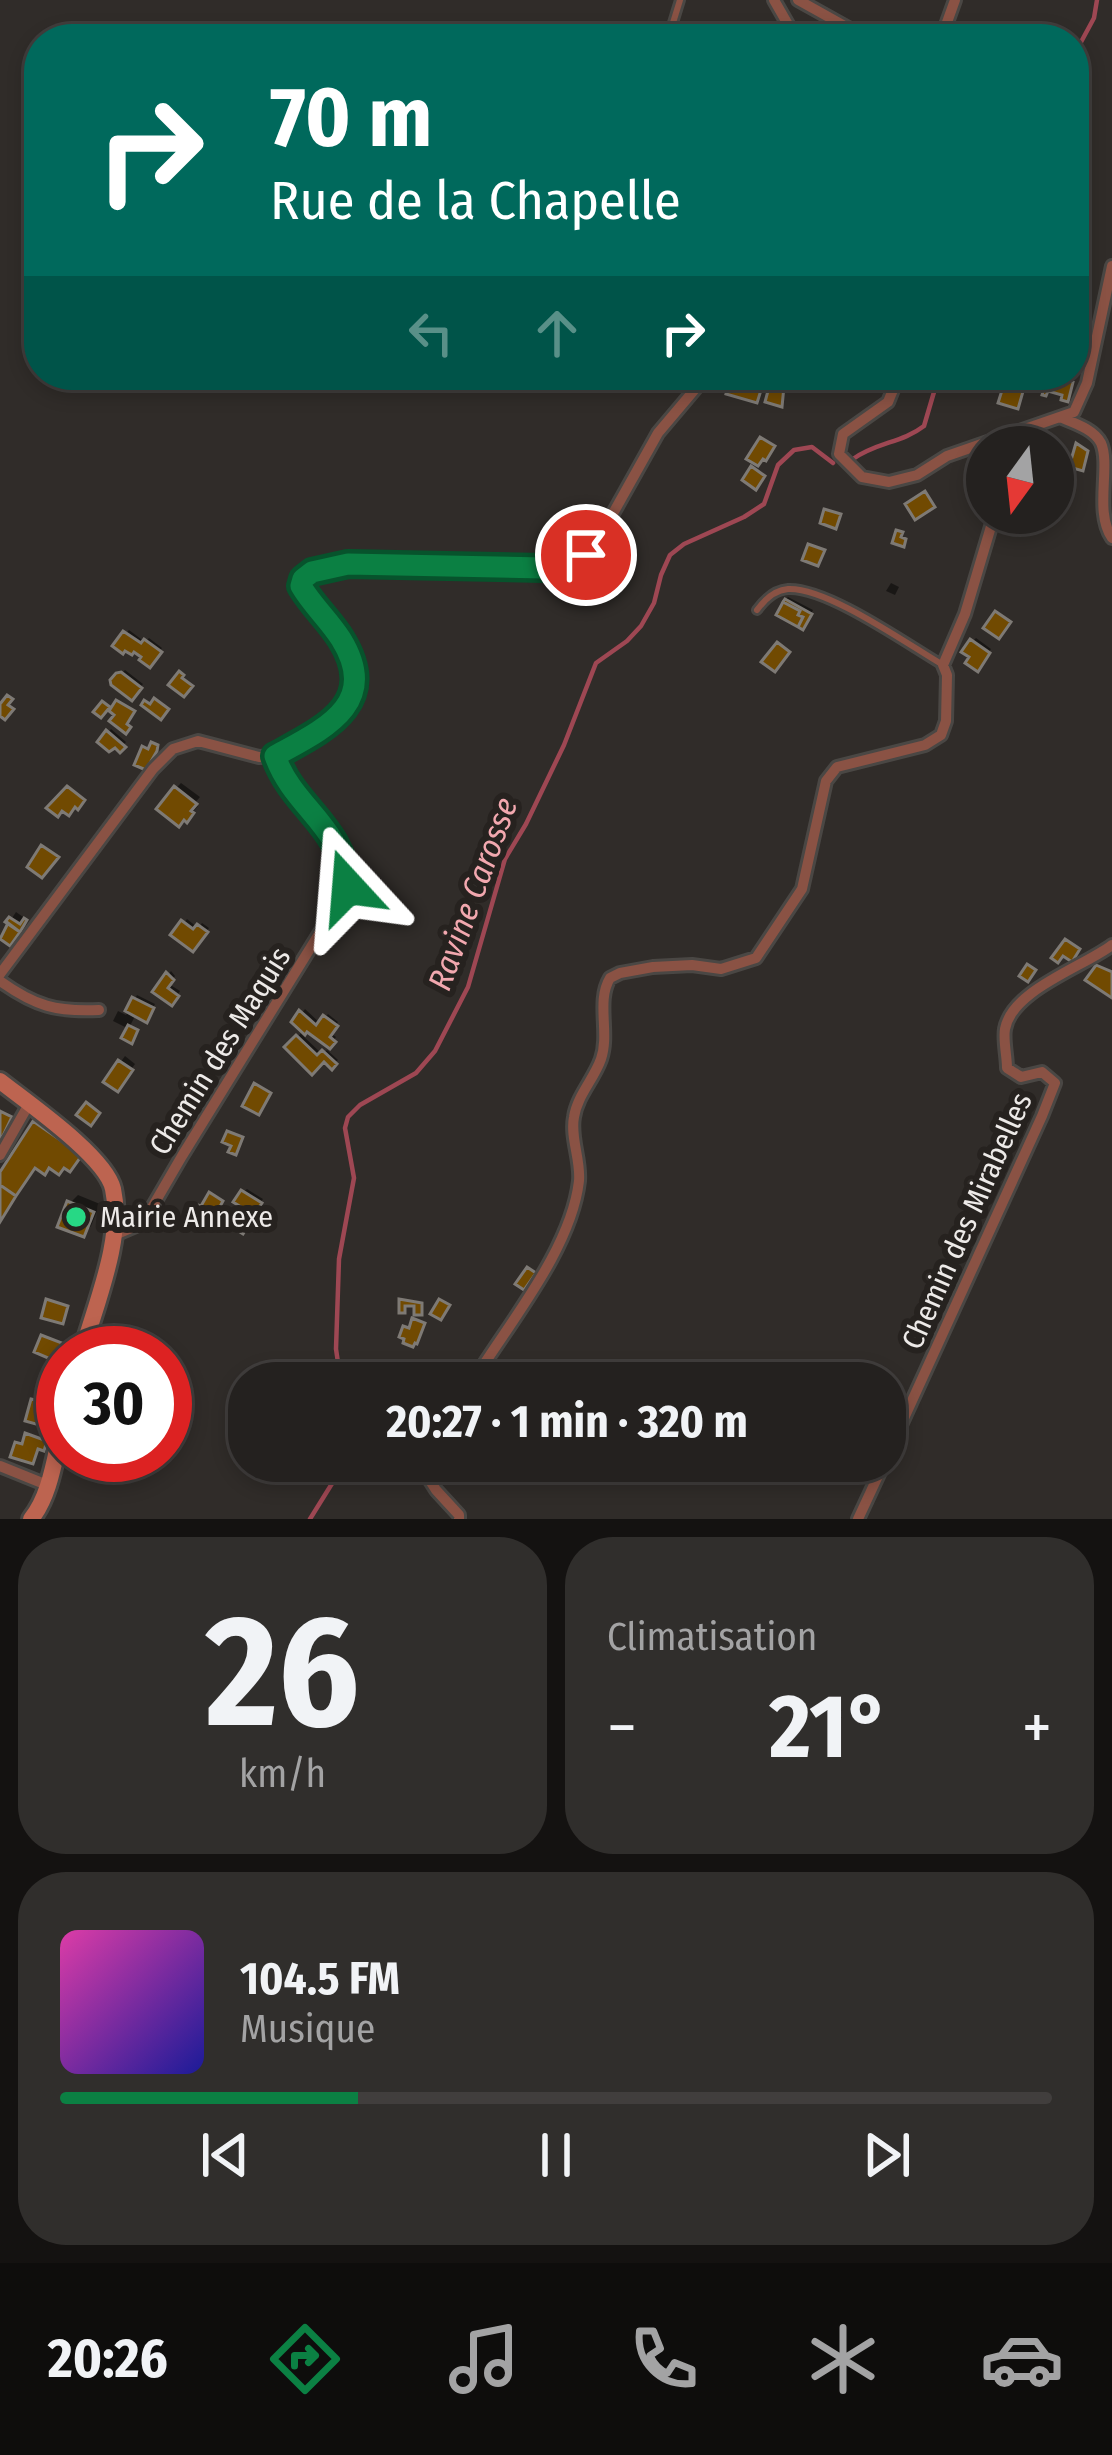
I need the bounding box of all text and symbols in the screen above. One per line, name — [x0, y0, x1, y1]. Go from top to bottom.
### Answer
text: 70 m — [270, 67, 432, 168]
icon: right — [72, 72, 228, 228]
text: Rue de la Chapelle — [270, 169, 681, 233]
icon: left — [398, 300, 464, 366]
icon: ahead — [524, 300, 590, 366]
icon: right — [650, 300, 716, 366]
north arrow — [966, 426, 1074, 534]
map controls — [966, 426, 1074, 534]
pin — [535, 504, 637, 606]
icon: arrive — [553, 522, 619, 588]
water label: Ravine Carosse — [420, 792, 526, 996]
position arrow — [285, 824, 411, 950]
street label: Chemin des Maquis — [142, 941, 298, 1161]
street label: Chemin des Mirabelles — [894, 1087, 1040, 1355]
place label: Mairie Annexe — [100, 1199, 273, 1235]
marker: Mairie Annexe — [63, 1204, 89, 1230]
speed limit sign: 30 — [36, 1326, 192, 1482]
text: 20:27 · 1 min · 320 m — [386, 1395, 748, 1449]
text: 26 — [206, 1579, 359, 1766]
text: Climatisation — [607, 1614, 817, 1660]
text: 21° — [769, 1673, 890, 1781]
text: − — [607, 1688, 637, 1767]
text: + — [1022, 1688, 1052, 1767]
text: km/h — [239, 1751, 326, 1797]
text: 104.5 FM — [240, 1952, 400, 2006]
text: Musique — [240, 2006, 375, 2052]
icon: previous — [192, 2122, 258, 2188]
icon: pause — [523, 2122, 589, 2188]
icon: next — [854, 2122, 920, 2188]
icon: directions — [263, 2317, 347, 2401]
icon: music — [442, 2317, 526, 2401]
icon: phone — [622, 2317, 706, 2401]
icon: climate — [801, 2317, 885, 2401]
icon: car — [980, 2317, 1064, 2401]
text: 20:26 — [48, 2327, 168, 2391]

